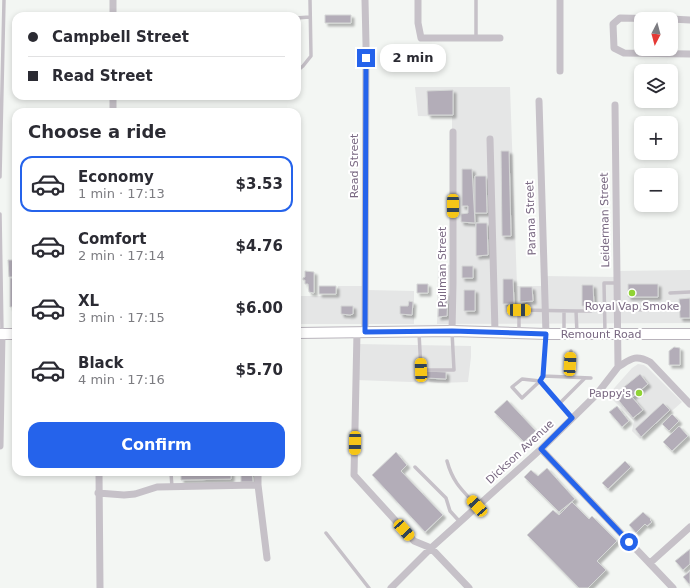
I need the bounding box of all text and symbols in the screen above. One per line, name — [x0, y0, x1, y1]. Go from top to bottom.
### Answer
north arrow — [634, 12, 678, 56]
map controls — [634, 12, 678, 212]
text: Campbell Street — [52, 28, 189, 46]
callout: 2 min — [380, 44, 446, 72]
route end — [357, 49, 375, 67]
text: 2 min — [393, 50, 433, 65]
button: layers — [634, 64, 678, 108]
text: Read Street — [52, 67, 153, 85]
button: + — [634, 116, 678, 160]
text: Choose a ride — [28, 121, 167, 142]
street label: Read Street — [348, 133, 361, 198]
icon: car — [30, 166, 66, 202]
text: Economy — [78, 168, 154, 186]
button: − — [634, 168, 678, 212]
street label: Leiderman Street — [598, 172, 612, 268]
text: $3.53 — [236, 175, 283, 193]
street label: Parana Street — [523, 180, 539, 256]
text: 1 min · 17:13 — [78, 186, 165, 201]
car — [447, 194, 459, 218]
street label: Pullman Street — [436, 226, 449, 307]
icon: car — [30, 228, 66, 264]
text: Comfort — [78, 230, 146, 248]
text: $4.76 — [236, 237, 283, 255]
text: 2 min · 17:14 — [78, 248, 165, 263]
marker: Royal Vap Smoke — [627, 288, 637, 298]
icon: car — [30, 290, 66, 326]
text: XL — [78, 292, 99, 310]
text: $6.00 — [236, 299, 283, 317]
place label: Royal Vap Smoke — [585, 300, 680, 313]
car — [507, 304, 531, 316]
text: 3 min · 17:15 — [78, 310, 165, 325]
street label: Remount Road — [561, 328, 641, 341]
icon: car — [30, 352, 66, 388]
car — [563, 352, 577, 376]
text: Black — [78, 354, 124, 372]
car — [415, 358, 427, 382]
text: $5.70 — [236, 361, 283, 379]
text: 4 min · 17:16 — [78, 372, 165, 387]
place label: Pappy's — [589, 387, 631, 400]
marker: Pappy's — [634, 388, 644, 398]
street label: Dickson Avenue — [483, 417, 557, 487]
button: Confirm — [28, 422, 285, 468]
car — [349, 431, 361, 455]
car — [465, 493, 489, 519]
car — [392, 517, 416, 543]
route start — [620, 533, 638, 551]

